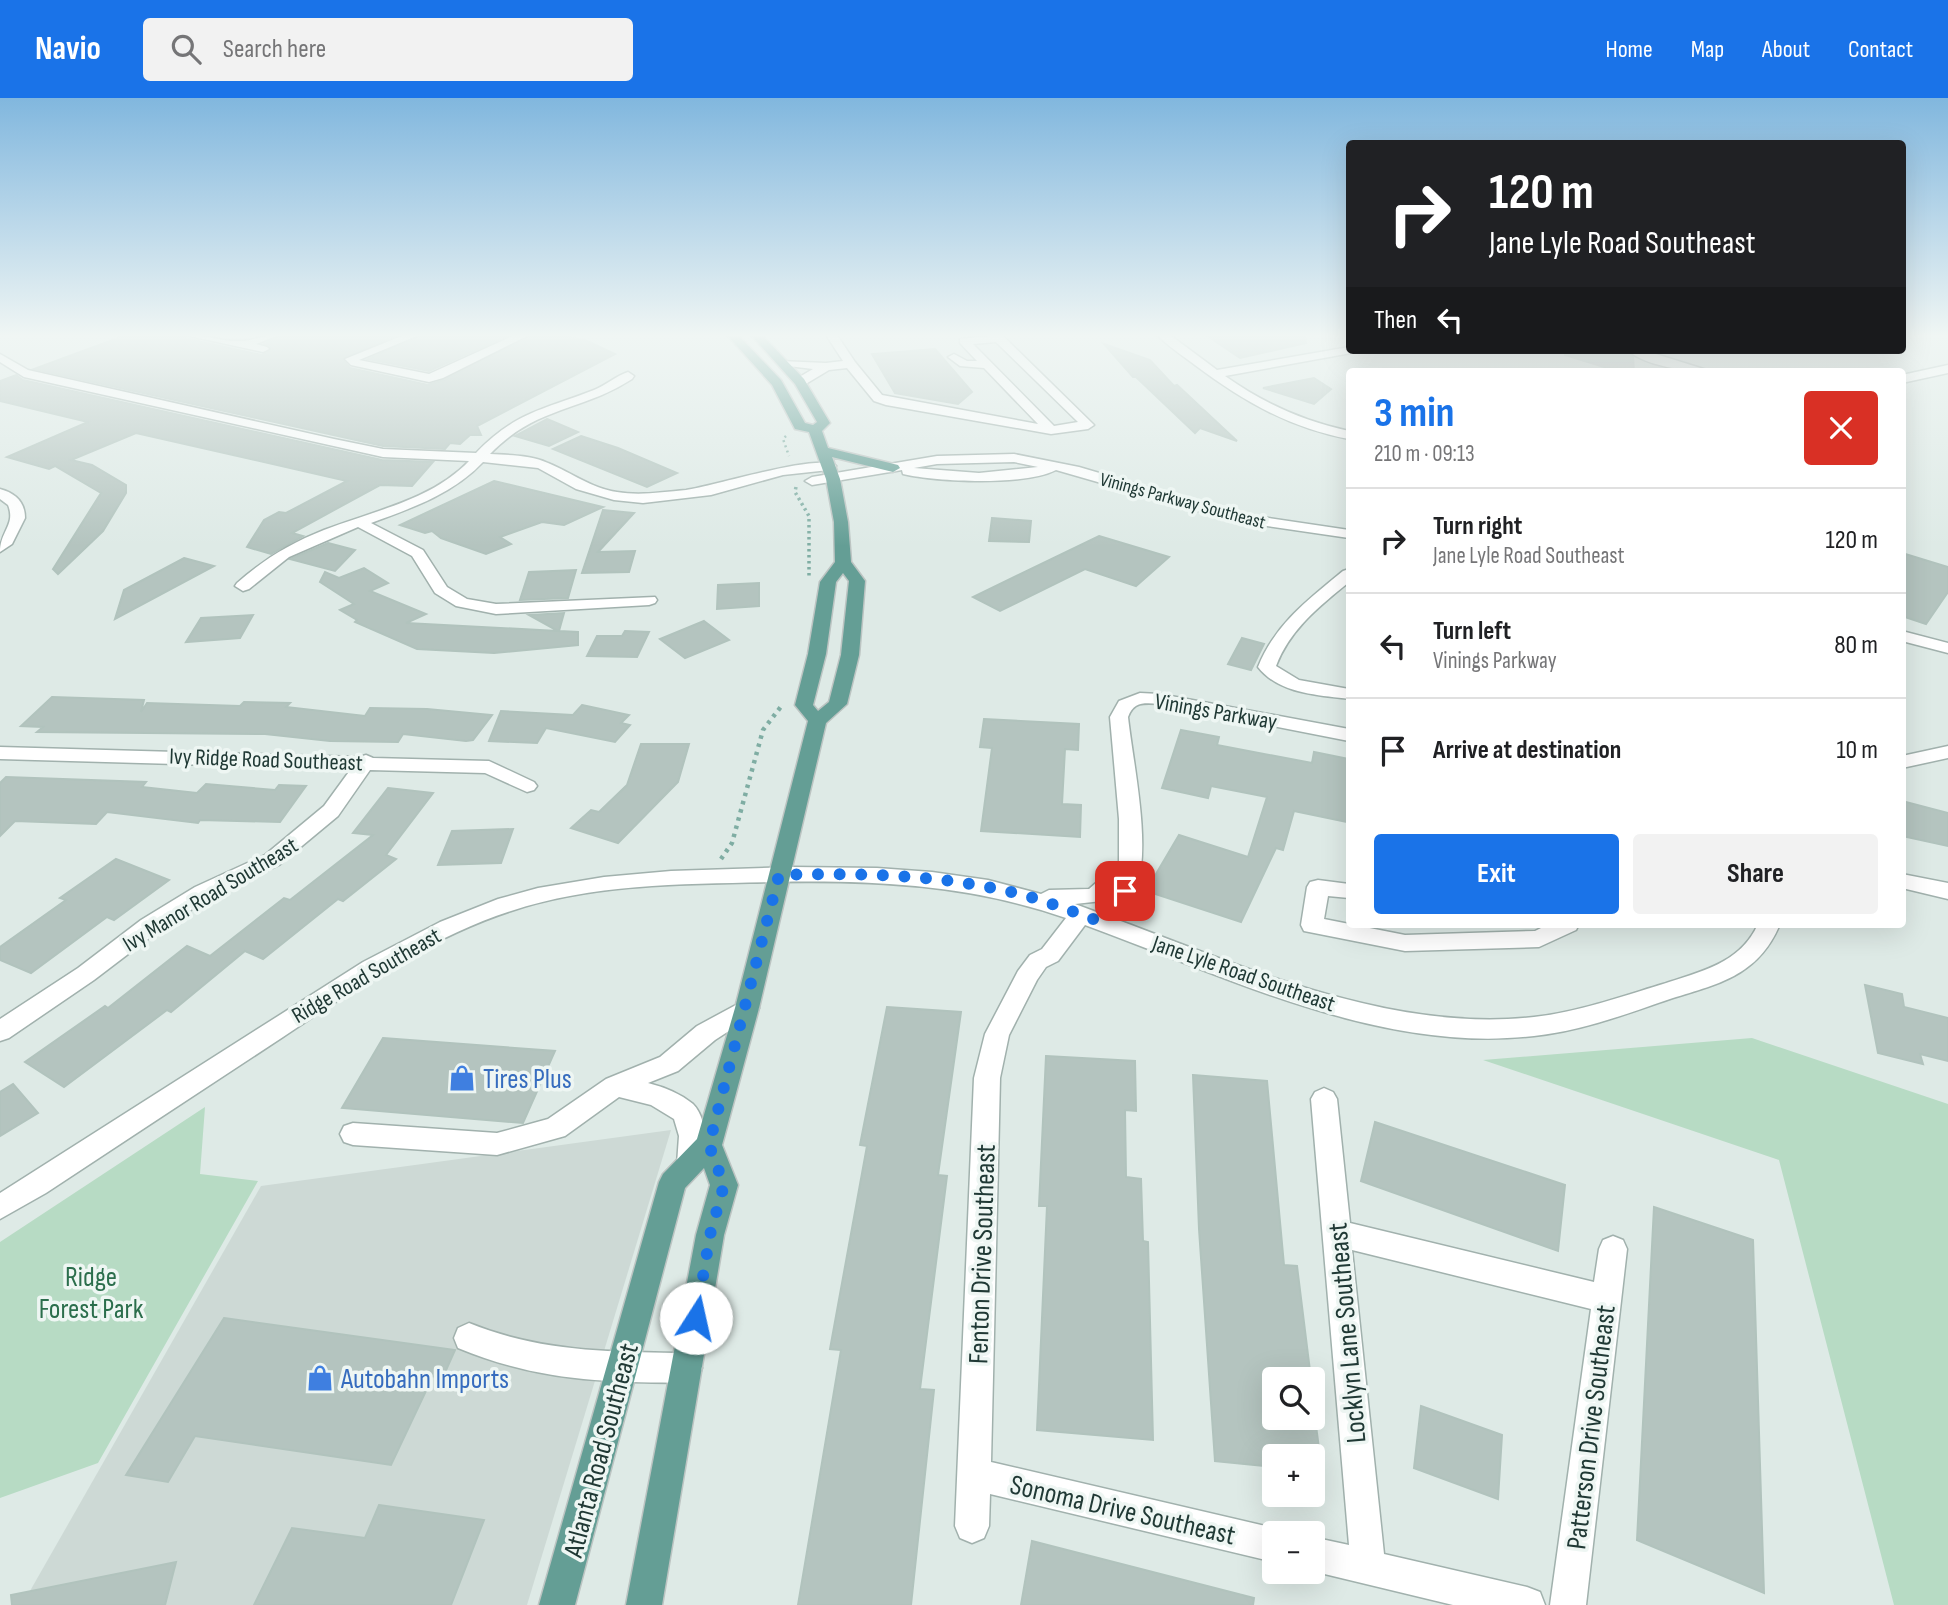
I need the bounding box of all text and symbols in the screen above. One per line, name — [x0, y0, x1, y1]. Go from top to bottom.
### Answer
search box — [143, 18, 633, 81]
text: Navio — [35, 29, 101, 69]
icon: search — [167, 30, 205, 68]
text: Search here — [223, 34, 326, 65]
text: Home — [1605, 35, 1653, 64]
text: Map — [1691, 35, 1724, 64]
text: About — [1762, 35, 1810, 64]
text: Contact — [1848, 35, 1913, 64]
text: 120 m — [1489, 164, 1594, 223]
icon: right — [1374, 168, 1465, 259]
text: Jane Lyle Road Southeast — [1489, 224, 1756, 263]
icon: left — [1431, 301, 1469, 339]
text: Then — [1374, 305, 1417, 336]
text: 3 min — [1374, 388, 1454, 439]
button: close — [1804, 391, 1878, 465]
text: 210 m · 09:13 — [1374, 440, 1475, 468]
street label: Vinings Parkway Southeast — [1097, 468, 1268, 535]
text: Turn right — [1433, 511, 1522, 542]
icon: right — [1374, 522, 1412, 560]
text: 120 m — [1825, 525, 1878, 556]
text: Jane Lyle Road Southeast — [1433, 542, 1625, 570]
text: Turn left — [1433, 616, 1511, 647]
icon: left — [1374, 627, 1412, 665]
text: 80 m — [1834, 630, 1878, 661]
text: Vinings Parkway — [1433, 647, 1557, 675]
street label: Vinings Parkway — [1153, 687, 1279, 737]
icon: arrive — [1374, 732, 1412, 770]
text: Arrive at destination — [1433, 735, 1621, 766]
text: 10 m — [1836, 735, 1878, 766]
street label: Ivy Ridge Road Southeast — [169, 743, 363, 777]
street label: Ivy Manor Road Southeast — [118, 831, 303, 958]
button: Exit — [1374, 834, 1619, 914]
button: Share — [1633, 834, 1878, 914]
pin — [1095, 861, 1155, 921]
icon: arrive — [1106, 872, 1144, 910]
street label: Ridge Road Southeast — [287, 922, 446, 1030]
street label: Jane Lyle Road Southeast — [1148, 929, 1339, 1018]
shop icon: Tires Plus — [447, 1063, 477, 1093]
place label: Tires Plus — [483, 1063, 572, 1096]
street label: Fenton Drive Southeast — [962, 1144, 1003, 1364]
street label: Locklyn Lane Southeast — [1321, 1221, 1374, 1445]
park label: Ridge Forest Park — [39, 1261, 144, 1326]
position arrow — [659, 1281, 733, 1355]
street label: Patterson Drive Southeast — [1560, 1303, 1623, 1551]
street label: Atlanta Road Southeast — [557, 1340, 646, 1562]
shop icon: Autobahn Imports — [305, 1363, 335, 1393]
place label: Autobahn Imports — [340, 1363, 509, 1396]
map controls — [1262, 1367, 1325, 1584]
button: search — [1262, 1367, 1325, 1430]
button: + — [1262, 1444, 1325, 1507]
street label: Sonoma Drive Southeast — [1007, 1468, 1239, 1552]
button: − — [1262, 1521, 1325, 1584]

